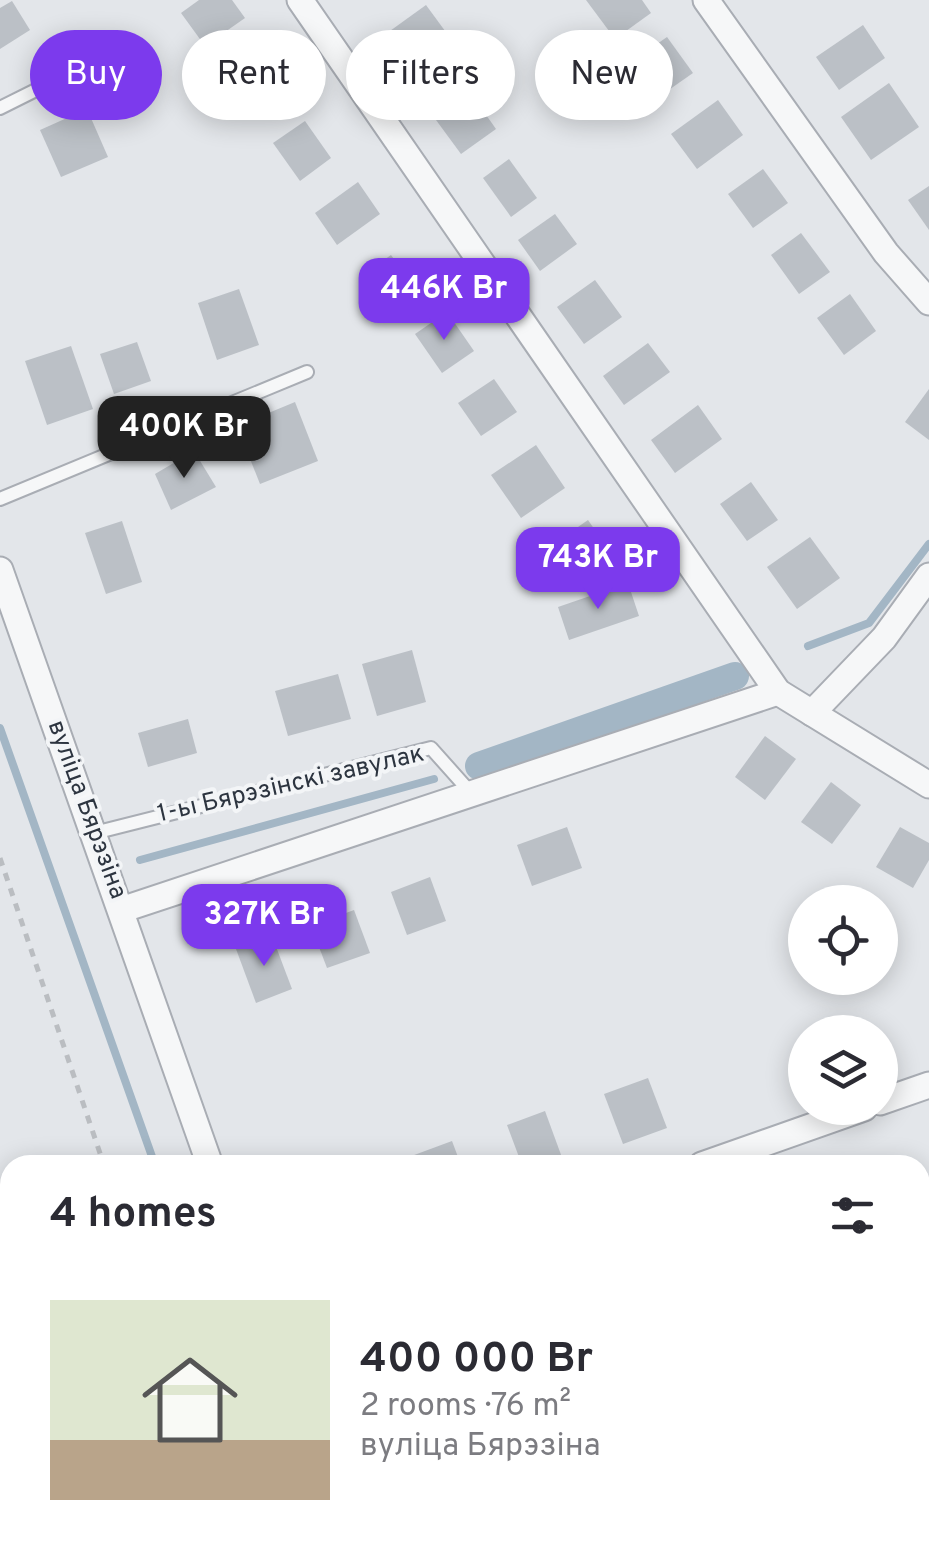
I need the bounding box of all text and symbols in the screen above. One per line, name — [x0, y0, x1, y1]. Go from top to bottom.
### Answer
chip: Buy — [30, 30, 162, 120]
chip: Rent — [182, 30, 326, 120]
chip: Filters — [346, 30, 515, 120]
chip: New — [535, 30, 673, 120]
pin: 446K Br — [352, 258, 536, 343]
text: 446K Br — [381, 270, 507, 310]
pin: 400K Br — [92, 396, 276, 481]
text: 400K Br — [120, 408, 248, 448]
pin: 743K Br — [506, 527, 690, 612]
text: 743K Br — [538, 539, 658, 579]
street label: вуліца Бярэзіна — [39, 716, 133, 904]
street label: 1-ы Бярэзінскі завулак — [154, 739, 428, 831]
pin: 327K Br — [172, 884, 356, 969]
map controls — [788, 885, 898, 1125]
button: locate — [788, 885, 898, 995]
text: 327K Br — [204, 896, 324, 936]
button: layers — [788, 1015, 898, 1125]
icon: filters — [825, 1188, 880, 1243]
text: 4 homes — [50, 1189, 217, 1242]
text: 400 000 Br — [360, 1334, 593, 1387]
icon: home — [130, 1340, 250, 1460]
text: 2 rooms · 76 m² — [360, 1387, 571, 1427]
text: вуліца Бярэзіна — [360, 1427, 601, 1467]

